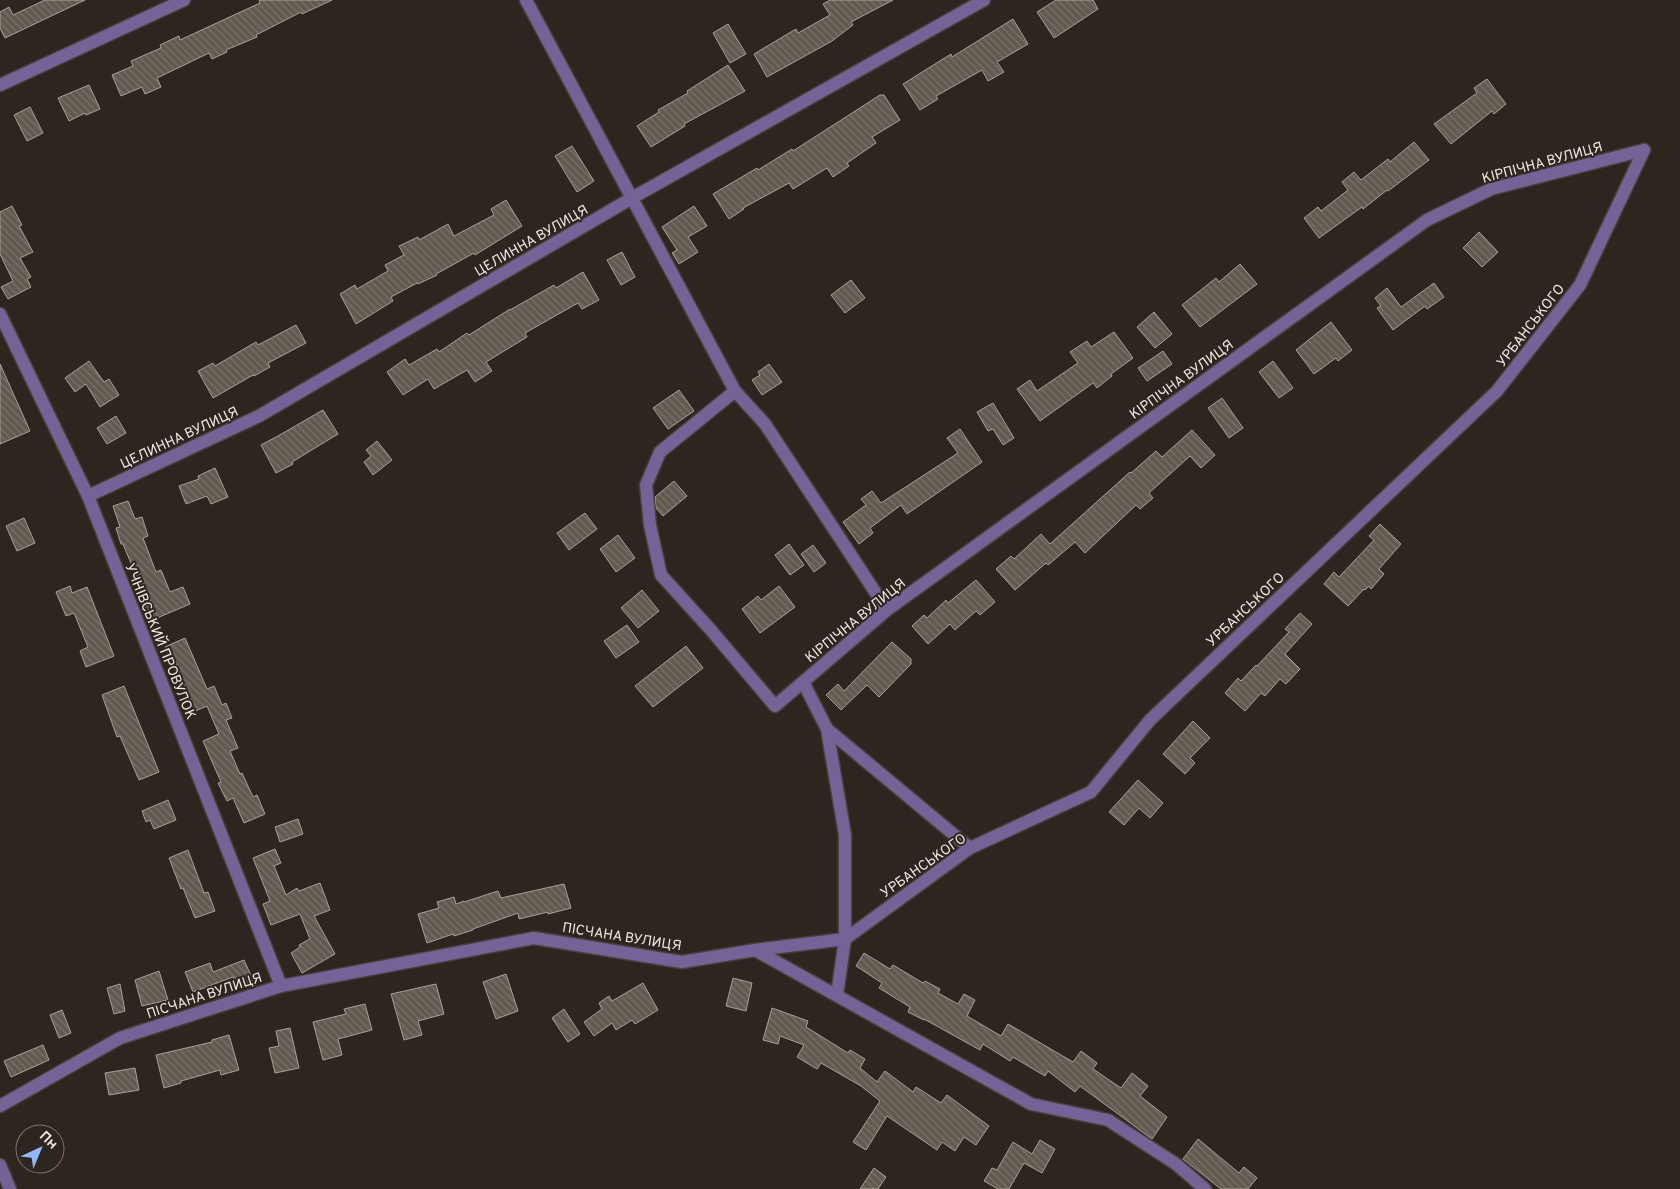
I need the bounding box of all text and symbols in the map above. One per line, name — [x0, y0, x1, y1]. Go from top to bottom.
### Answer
street label: КIРПIЧНА ВУЛИЦЯ — [1480, 139, 1605, 188]
street label: ЦЕЛИННА ВУЛИЦЯ — [472, 202, 592, 281]
street label: УРБАНСЬКОГО — [1493, 281, 1569, 371]
street label: КIРПIЧНА ВУЛИЦЯ — [1127, 337, 1237, 424]
street label: ЦЕЛИННА ВУЛИЦЯ — [118, 404, 241, 473]
street label: УЧНІВСЬКИЙ ПРОВУЛОК — [120, 561, 200, 722]
street label: УРБАНСЬКОГО — [1203, 570, 1289, 651]
street label: КIРПIЧНА ВУЛИЦЯ — [802, 575, 910, 667]
street label: УРБАНСЬКОГО — [878, 830, 970, 902]
street label: ПIСЧАНА ВУЛИЦЯ — [561, 920, 683, 955]
street label: ПIСЧАНА ВУЛИЦЯ — [144, 970, 264, 1023]
north arrow — [15, 1124, 65, 1174]
text: Пн — [35, 1128, 61, 1153]

